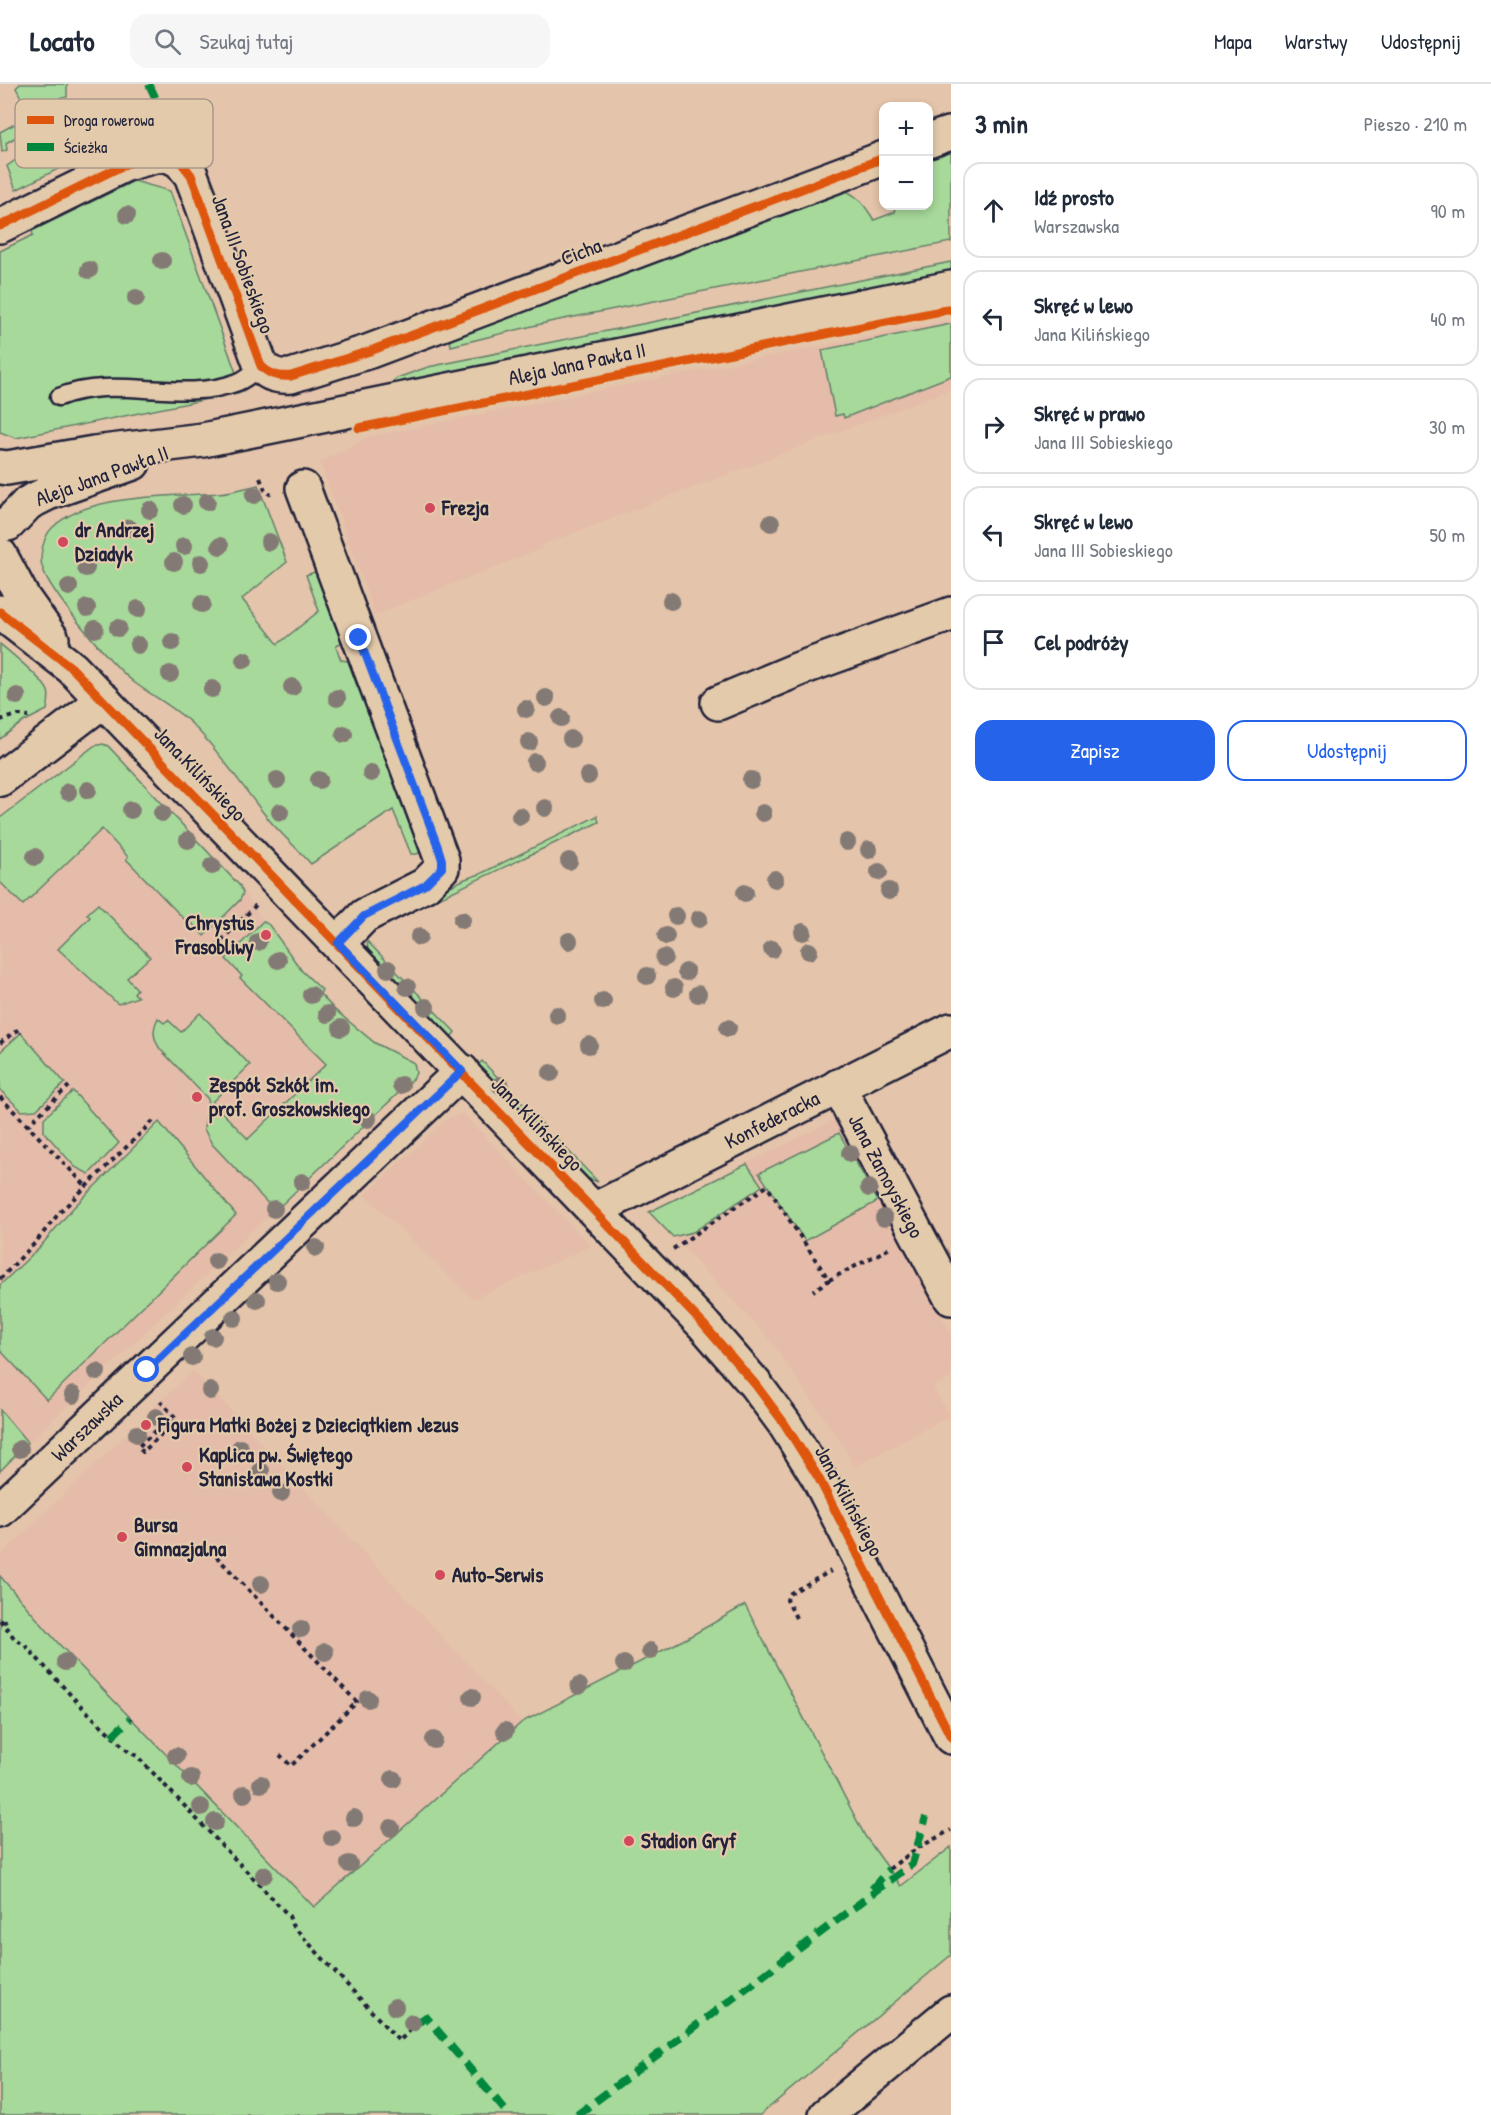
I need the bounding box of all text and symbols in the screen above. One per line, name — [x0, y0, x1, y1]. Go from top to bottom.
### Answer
search box — [130, 14, 550, 68]
text: Locato — [30, 22, 94, 60]
icon: search — [151, 25, 184, 58]
text: Szukaj tutaj — [199, 26, 294, 56]
text: Mapa — [1214, 27, 1252, 56]
text: Warstwy — [1285, 27, 1348, 56]
text: Udostępnij — [1381, 27, 1461, 56]
legend — [15, 99, 213, 168]
map controls — [879, 102, 933, 210]
button: + — [879, 102, 933, 156]
text: 3 min — [975, 106, 1028, 141]
text: Droga rowerowa — [64, 109, 154, 131]
text: Pieszo · 210 m — [1364, 110, 1467, 137]
text: Ścieżka — [64, 136, 107, 158]
button: − — [879, 156, 933, 210]
text: Idź prosto — [1034, 182, 1114, 212]
street label: Jana III Sobieskiego — [205, 190, 282, 337]
icon: ahead — [977, 194, 1010, 227]
text: 90 m — [1431, 197, 1465, 224]
text: Warszawska — [1034, 212, 1119, 239]
street label: Cicha — [556, 231, 605, 272]
text: Skręć w lewo — [1034, 290, 1133, 320]
icon: left — [977, 302, 1010, 335]
text: 40 m — [1430, 305, 1465, 332]
text: Jana Kilińskiego — [1034, 320, 1150, 347]
street label: Aleja Jana Pawła II — [506, 335, 648, 392]
text: Skręć w prawo — [1034, 398, 1145, 428]
icon: right — [977, 410, 1010, 443]
text: 30 m — [1429, 413, 1465, 440]
text: Jana III Sobieskiego — [1034, 428, 1173, 455]
street label: Aleja Jana Pawła II — [31, 438, 172, 513]
place label: Frezja — [441, 493, 489, 522]
marker: Frezja — [423, 501, 437, 515]
text: Skręć w lewo — [1034, 506, 1133, 536]
place label: dr Andrzej Dziadyk — [75, 515, 154, 569]
icon: left — [977, 518, 1010, 551]
text: 50 m — [1429, 521, 1465, 548]
marker: dr Andrzej Dziadyk — [56, 535, 70, 549]
text: Jana III Sobieskiego — [1034, 536, 1173, 563]
route end — [345, 624, 371, 650]
icon: arrive — [977, 626, 1010, 659]
text: Cel podróży — [1034, 627, 1129, 657]
street label: Jana Kilińskiego — [148, 720, 253, 827]
button: Zapisz — [975, 720, 1215, 781]
button: Udostępnij — [1227, 720, 1467, 781]
place label: Chrystus Frasobliwy — [175, 908, 254, 962]
marker: Chrystus Frasobliwy — [259, 928, 273, 942]
place label: Zespół Szkół im. prof. Groszkowskiego — [209, 1070, 370, 1124]
street label: Jana Kilińskiego — [485, 1070, 590, 1177]
street label: Konfederacka — [719, 1083, 824, 1156]
marker: Zespół Szkół im. prof. Groszkowskiego — [190, 1090, 204, 1104]
street label: Jana Zamoyskiego — [842, 1109, 931, 1243]
route start — [133, 1356, 159, 1382]
street label: Warszawska — [44, 1385, 129, 1468]
place label: Figura Matki Bożej z Dzieciątkiem Jezus — [157, 1410, 459, 1440]
marker: Figura Matki Bożej z Dzieciątkiem Jezus — [139, 1418, 153, 1432]
place label: Kaplica pw. Świętego Stanisława Kostki — [199, 1440, 353, 1493]
street label: Jana Kilińskiego — [808, 1440, 891, 1561]
marker: Kaplica pw. Świętego Stanisława Kostki — [180, 1460, 194, 1474]
place label: Bursa Gimnazjalna — [134, 1510, 227, 1563]
marker: Bursa Gimnazjalna — [115, 1530, 129, 1544]
place label: Auto-Serwis — [452, 1560, 543, 1589]
marker: Auto-Serwis — [433, 1568, 447, 1582]
place label: Stadion Gryf — [641, 1826, 737, 1856]
marker: Stadion Gryf — [622, 1834, 636, 1848]

